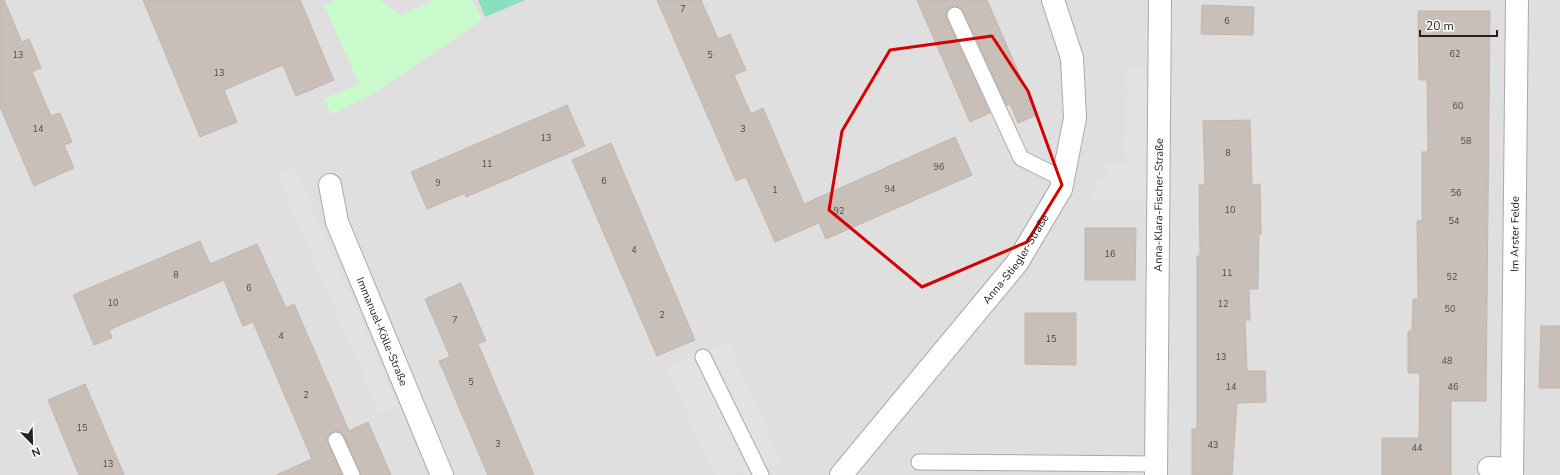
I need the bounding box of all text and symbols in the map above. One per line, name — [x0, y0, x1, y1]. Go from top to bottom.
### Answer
house number: 7 — [680, 3, 686, 15]
scale bar — [1420, 12, 1497, 38]
house number: 6 — [1224, 15, 1230, 27]
text: 20 m — [1426, 18, 1454, 34]
house number: 62 — [1450, 48, 1460, 60]
house number: 13 — [13, 49, 23, 61]
house number: 5 — [707, 49, 713, 61]
house number: 13 — [214, 67, 224, 79]
house number: 60 — [1453, 100, 1463, 112]
house number: 14 — [33, 123, 44, 135]
house number: 3 — [740, 123, 746, 135]
house number: 13 — [541, 132, 551, 144]
house number: 58 — [1461, 135, 1471, 147]
street label: Anna-Klara-Fischer-Straße — [1151, 138, 1167, 272]
house number: 8 — [1225, 147, 1231, 159]
house number: 11 — [482, 158, 492, 170]
house number: 96 — [934, 161, 944, 173]
house number: 6 — [601, 175, 607, 187]
house number: 9 — [435, 177, 441, 189]
house number: 94 — [885, 183, 896, 195]
house number: 1 — [772, 184, 778, 196]
house number: 56 — [1451, 187, 1461, 199]
street label: Im Arster Felde — [1507, 196, 1523, 272]
house number: 10 — [1225, 204, 1235, 216]
house number: 92 — [834, 205, 844, 217]
street label: Anna-Stiegler-Straße — [979, 211, 1052, 307]
house number: 54 — [1449, 215, 1460, 227]
house number: 4 — [631, 244, 637, 256]
house number: 16 — [1105, 248, 1115, 260]
house number: 11 — [1222, 267, 1232, 279]
house number: 8 — [173, 269, 179, 281]
house number: 52 — [1447, 271, 1457, 283]
street label: Immanuel-Kölle-Straße — [353, 275, 411, 388]
house number: 6 — [246, 282, 252, 294]
house number: 10 — [108, 297, 118, 309]
house number: 12 — [1218, 298, 1228, 310]
house number: 50 — [1445, 303, 1455, 315]
house number: 2 — [659, 309, 665, 321]
house number: 7 — [452, 314, 458, 326]
house number: 4 — [278, 330, 284, 342]
house number: 15 — [1046, 333, 1056, 345]
house number: 13 — [1216, 351, 1226, 363]
house number: 48 — [1442, 355, 1452, 367]
house number: 5 — [468, 376, 474, 388]
house number: 14 — [1226, 381, 1237, 393]
house number: 46 — [1448, 381, 1458, 393]
house number: 2 — [303, 389, 309, 401]
house number: 15 — [77, 422, 87, 434]
north arrow — [12, 423, 52, 463]
house number: 3 — [495, 438, 501, 450]
house number: 43 — [1208, 439, 1218, 451]
house number: 44 — [1412, 442, 1423, 454]
text: N — [29, 443, 42, 460]
house number: 13 — [103, 458, 113, 470]

